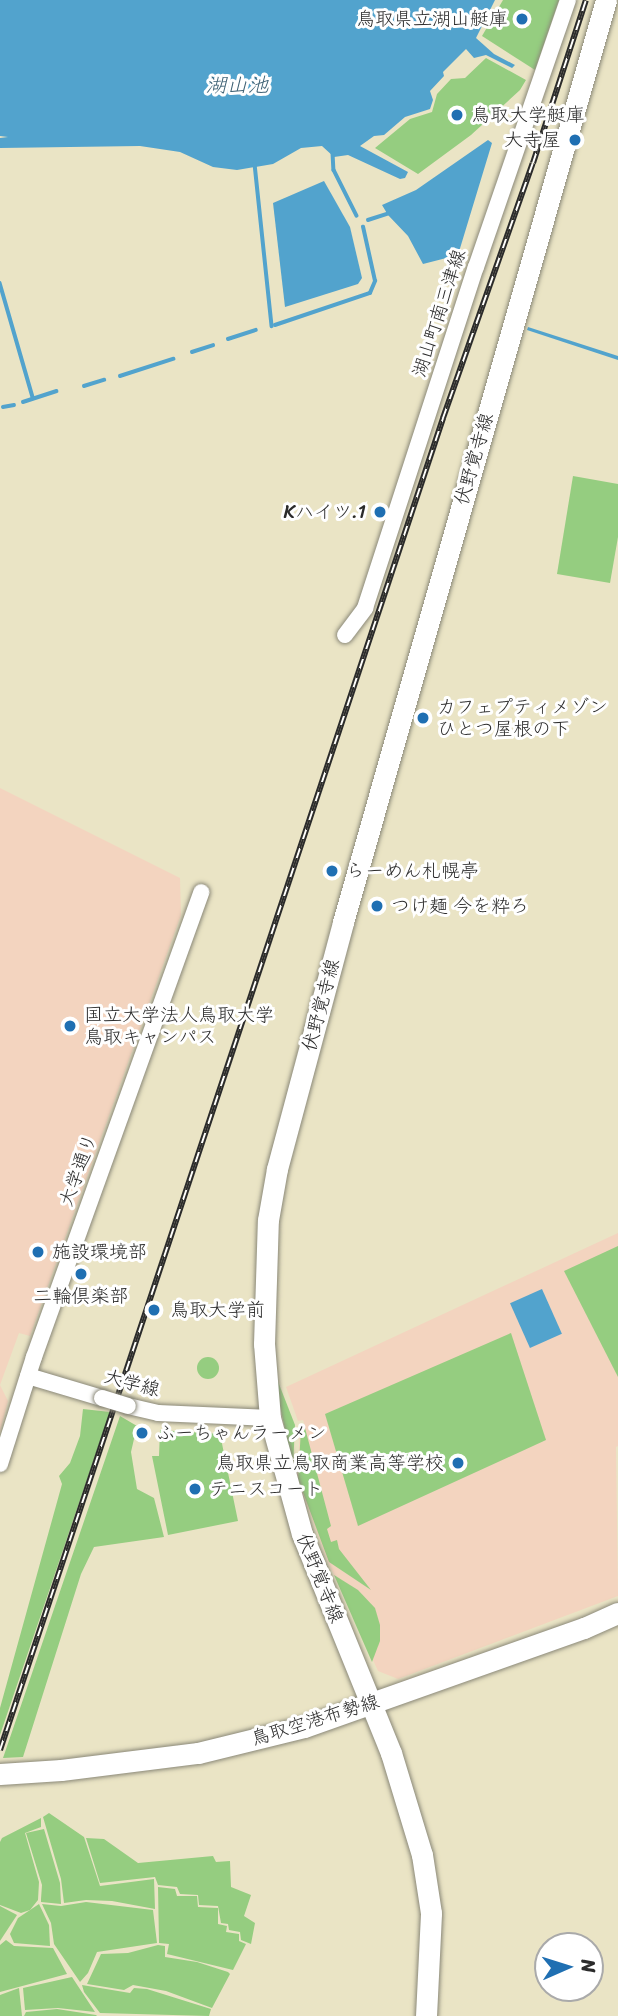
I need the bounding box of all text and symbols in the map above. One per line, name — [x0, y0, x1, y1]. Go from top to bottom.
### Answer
place label: 鳥取県立湖山艇庫 — [356, 8, 508, 30]
marker: 鳥取県立湖山艇庫 — [514, 11, 530, 27]
water label: 湖山池 — [206, 72, 268, 98]
place label: 鳥取大学艇庫 — [471, 104, 585, 126]
marker: 鳥取大学艇庫 — [449, 107, 465, 123]
place label: 大寺屋 — [504, 129, 561, 151]
marker: 大寺屋 — [567, 132, 583, 148]
street label: 湖山町南三津線 — [408, 246, 470, 380]
street label: 伏野覚寺線 — [450, 410, 498, 508]
place label: Kハイツ.1 — [284, 501, 366, 523]
marker: Kハイツ.1 — [372, 504, 388, 520]
place label: カフェプティメゾン ひとつ屋根の下 — [437, 696, 608, 740]
marker: カフェプティメゾン ひとつ屋根の下 — [415, 710, 431, 726]
place label: らーめん札幌亭 — [346, 860, 479, 882]
marker: らーめん札幌亭 — [324, 863, 340, 879]
place label: つけ麺 今を粋ろ — [391, 895, 529, 917]
marker: つけ麺 今を粋ろ — [369, 898, 385, 914]
street label: 伏野覚寺線 — [298, 956, 344, 1054]
place label: 国立大学法人鳥取大学 鳥取キャンパス — [84, 1004, 274, 1048]
marker: 国立大学法人鳥取大学 鳥取キャンパス — [62, 1018, 78, 1034]
street label: 大学通り — [54, 1130, 102, 1210]
place label: 施設環境部 — [52, 1241, 147, 1263]
marker: 施設環境部 — [30, 1244, 46, 1260]
marker: 二輪倶楽部 — [73, 1266, 89, 1282]
place label: 二輪倶楽部 — [34, 1285, 128, 1307]
place label: 鳥取大学前 — [170, 1299, 265, 1321]
marker: 鳥取大学前 — [144, 1300, 164, 1320]
street label: 大学線 — [102, 1365, 162, 1401]
place label: ふーちゃんラーメン — [156, 1422, 327, 1444]
marker: ふーちゃんラーメン — [134, 1425, 150, 1441]
place label: 鳥取県立鳥取商業高等学校 — [216, 1452, 444, 1474]
marker: 鳥取県立鳥取商業高等学校 — [450, 1455, 466, 1471]
place label: テニスコート — [209, 1478, 323, 1500]
marker: テニスコート — [187, 1481, 203, 1497]
street label: 伏野覚寺線 — [292, 1530, 348, 1626]
street label: 鳥取空港布勢線 — [248, 1690, 382, 1750]
north arrow — [534, 1932, 604, 2002]
text: N — [572, 1959, 605, 1973]

